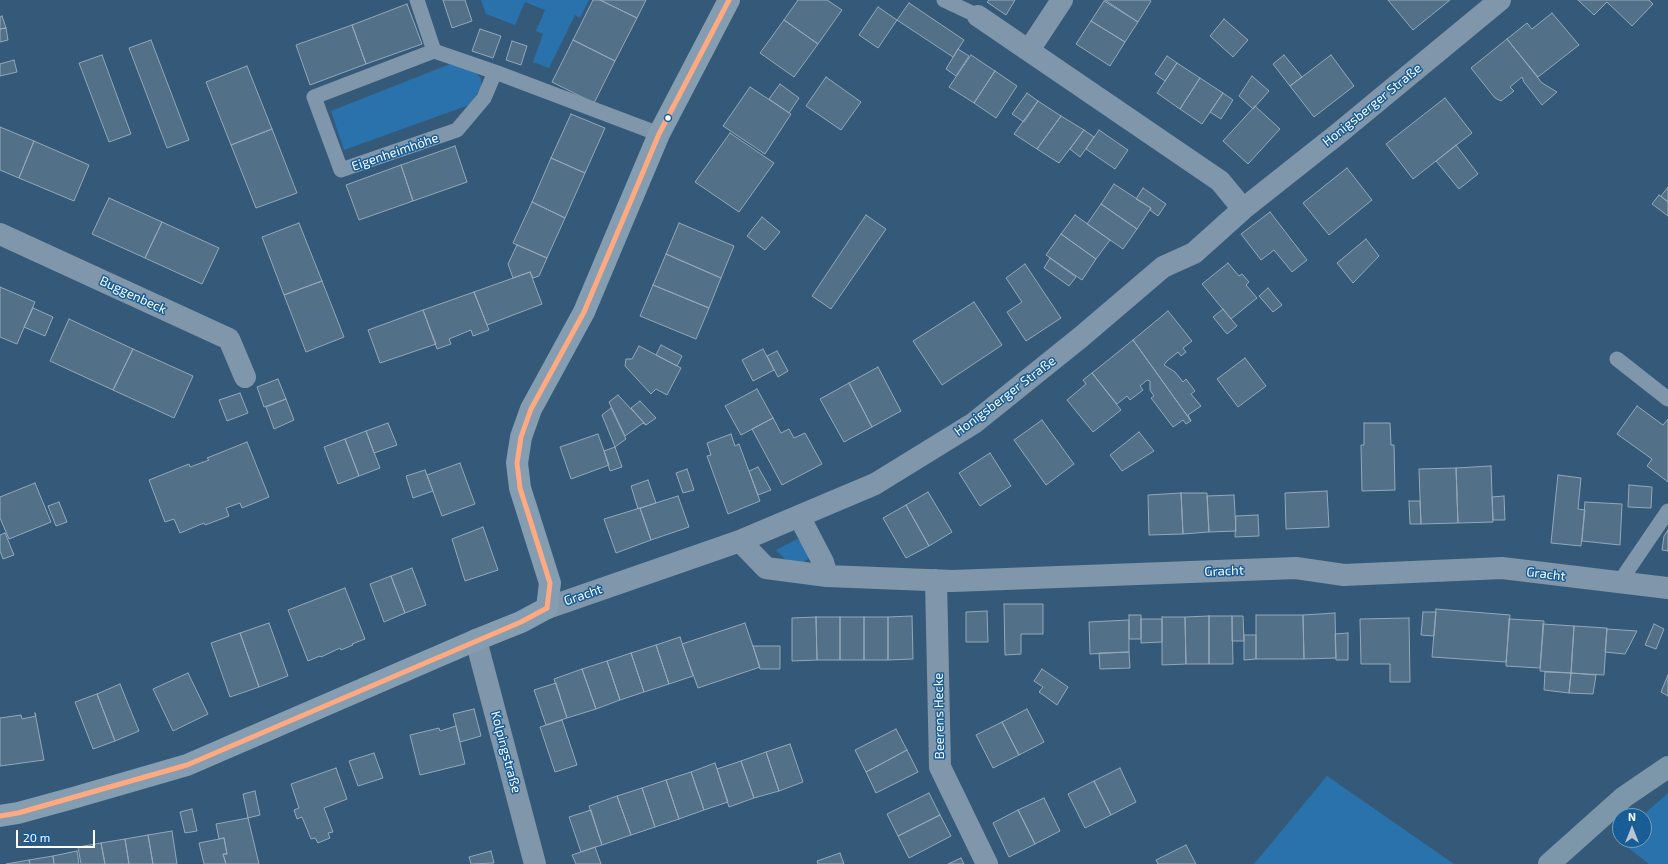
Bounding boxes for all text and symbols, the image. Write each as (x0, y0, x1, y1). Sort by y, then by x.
street label: Honigsberger Straße (1319, 60, 1425, 150)
unlabelled marker (663, 113, 673, 123)
street label: Eigenheimhöhe (350, 130, 440, 174)
street label: Buggenbeck (97, 273, 169, 317)
street label: Honigsberger Straße (951, 353, 1059, 439)
street label: Gracht (1204, 563, 1244, 579)
street label: Gracht (1526, 564, 1566, 584)
street label: Gracht (562, 581, 604, 609)
street label: Beerens Hecke (930, 673, 948, 759)
street label: Kolpingstraße (488, 709, 524, 795)
north arrow (1612, 808, 1652, 848)
text: N (1628, 810, 1636, 823)
scale bar (18, 822, 97, 848)
text: 20 m (23, 830, 50, 844)

